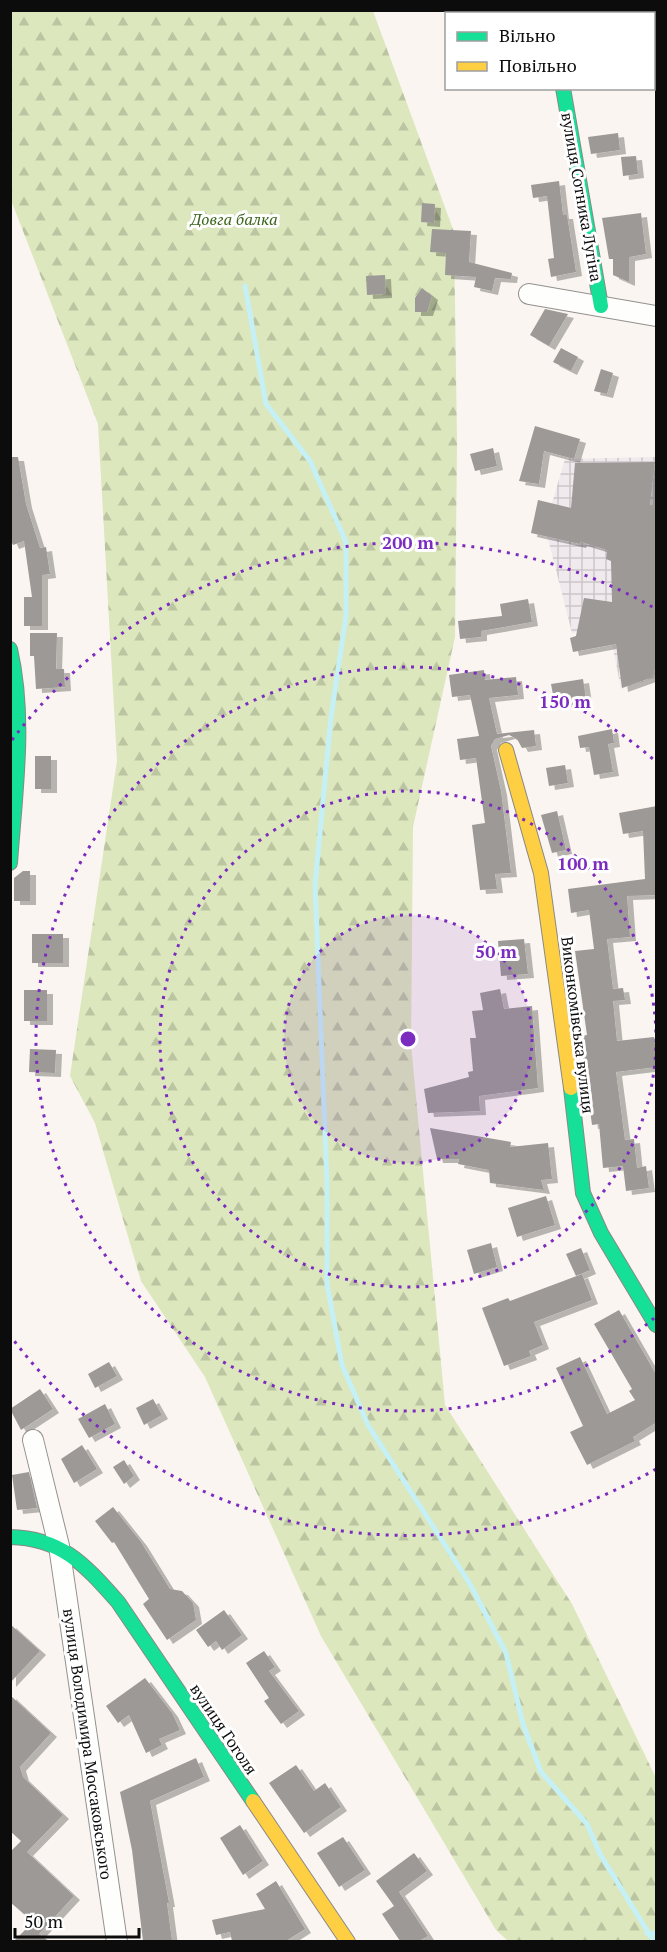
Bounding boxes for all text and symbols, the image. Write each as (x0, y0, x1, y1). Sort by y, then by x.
legend (445, 12, 655, 90)
text: Вільно (499, 23, 555, 47)
text: Повільно (499, 53, 577, 77)
street label: вулиця Сотника Лугіна (556, 111, 608, 283)
park label: Довга балка (189, 208, 278, 230)
text: 200 m (382, 530, 434, 554)
text: 150 m (539, 689, 591, 713)
text: 100 m (557, 851, 609, 875)
street label: Виконкомівська вулиця (556, 935, 600, 1115)
text: 50 m (475, 939, 517, 963)
centre of rings (398, 1029, 418, 1049)
street label: вулиця Володимира Моссаковського (58, 1607, 118, 1881)
street label: вулиця Гоголя (185, 1679, 263, 1779)
scale bar (15, 1901, 140, 1939)
text: 50 m (24, 1909, 64, 1933)

